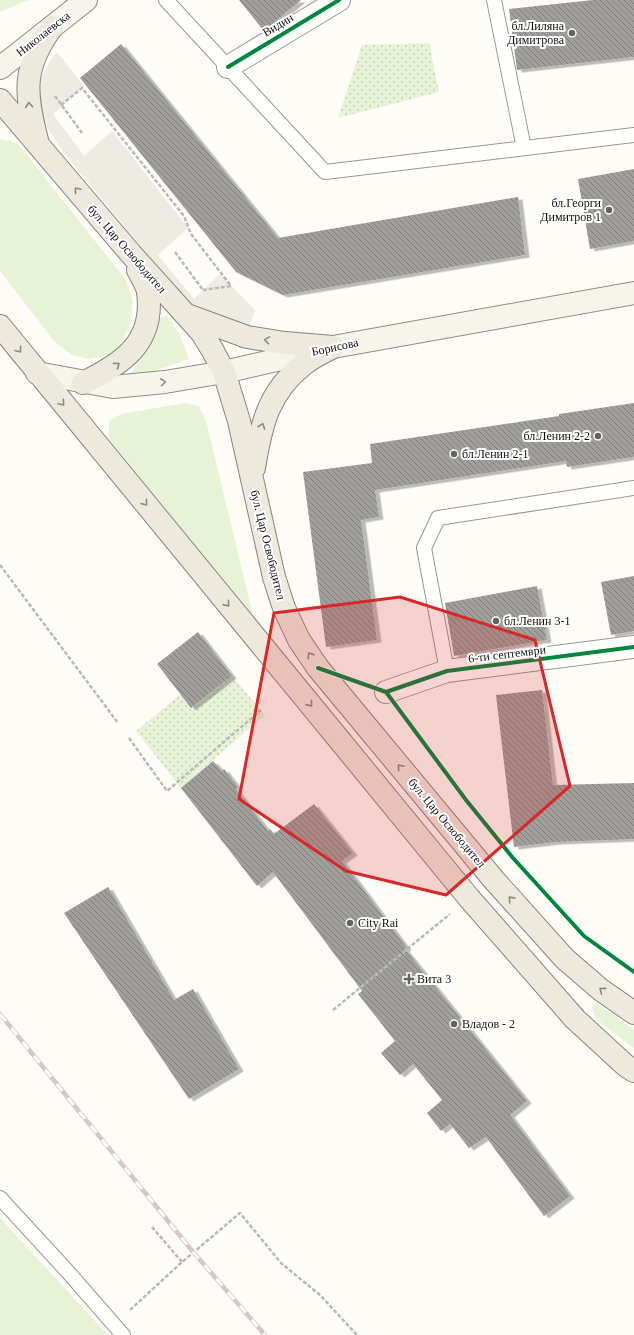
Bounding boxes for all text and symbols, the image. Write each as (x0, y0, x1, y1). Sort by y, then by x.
street label: Николаевска (13, 8, 73, 59)
street label: Видин (260, 10, 296, 40)
place label: бл.Лиляна Димитрова (507, 19, 565, 47)
marker: бл.Лиляна Димитрова (567, 28, 577, 38)
one-way arrow (25, 102, 34, 108)
one-way arrow (74, 188, 81, 195)
place label: бл.Георги Димитров 1 (540, 196, 602, 224)
street label: бул. Цар Освободител (85, 202, 169, 296)
marker: бл.Георги Димитров 1 (604, 205, 614, 215)
street label: Борисова (310, 335, 360, 359)
one-way arrow (264, 336, 270, 345)
one-way arrow (14, 345, 21, 352)
one-way arrow (113, 362, 120, 369)
one-way arrow (160, 378, 166, 387)
one-way arrow (58, 398, 65, 406)
one-way arrow (257, 423, 265, 430)
place label: бл.Ленин 2-2 (524, 429, 590, 443)
marker: бл.Ленин 2-2 (593, 431, 603, 441)
place label: бл.Ленин 2-1 (462, 447, 528, 461)
marker: бл.Ленин 2-1 (449, 449, 459, 459)
street label: бул. Цар Освободител (248, 489, 288, 601)
one-way arrow (140, 499, 147, 506)
one-way arrow (223, 599, 230, 606)
place label: бл.Ленин 3-1 (504, 614, 570, 628)
marker: бл.Ленин 3-1 (491, 616, 501, 626)
street label: 6-ти септември (467, 642, 547, 666)
one-way arrow (307, 652, 315, 659)
one-way arrow (305, 700, 312, 707)
one-way arrow (398, 764, 405, 771)
street label: бул. Цар Освободител (405, 775, 489, 871)
one-way arrow (508, 896, 515, 904)
place label: City Rai (358, 916, 399, 930)
marker: City Rai (345, 918, 355, 928)
place label: Вита 3 (417, 972, 451, 986)
marker: Вита 3 (404, 974, 414, 984)
one-way arrow (600, 988, 607, 995)
place label: Владов - 2 (462, 1017, 515, 1031)
marker: Владов - 2 (449, 1019, 459, 1029)

